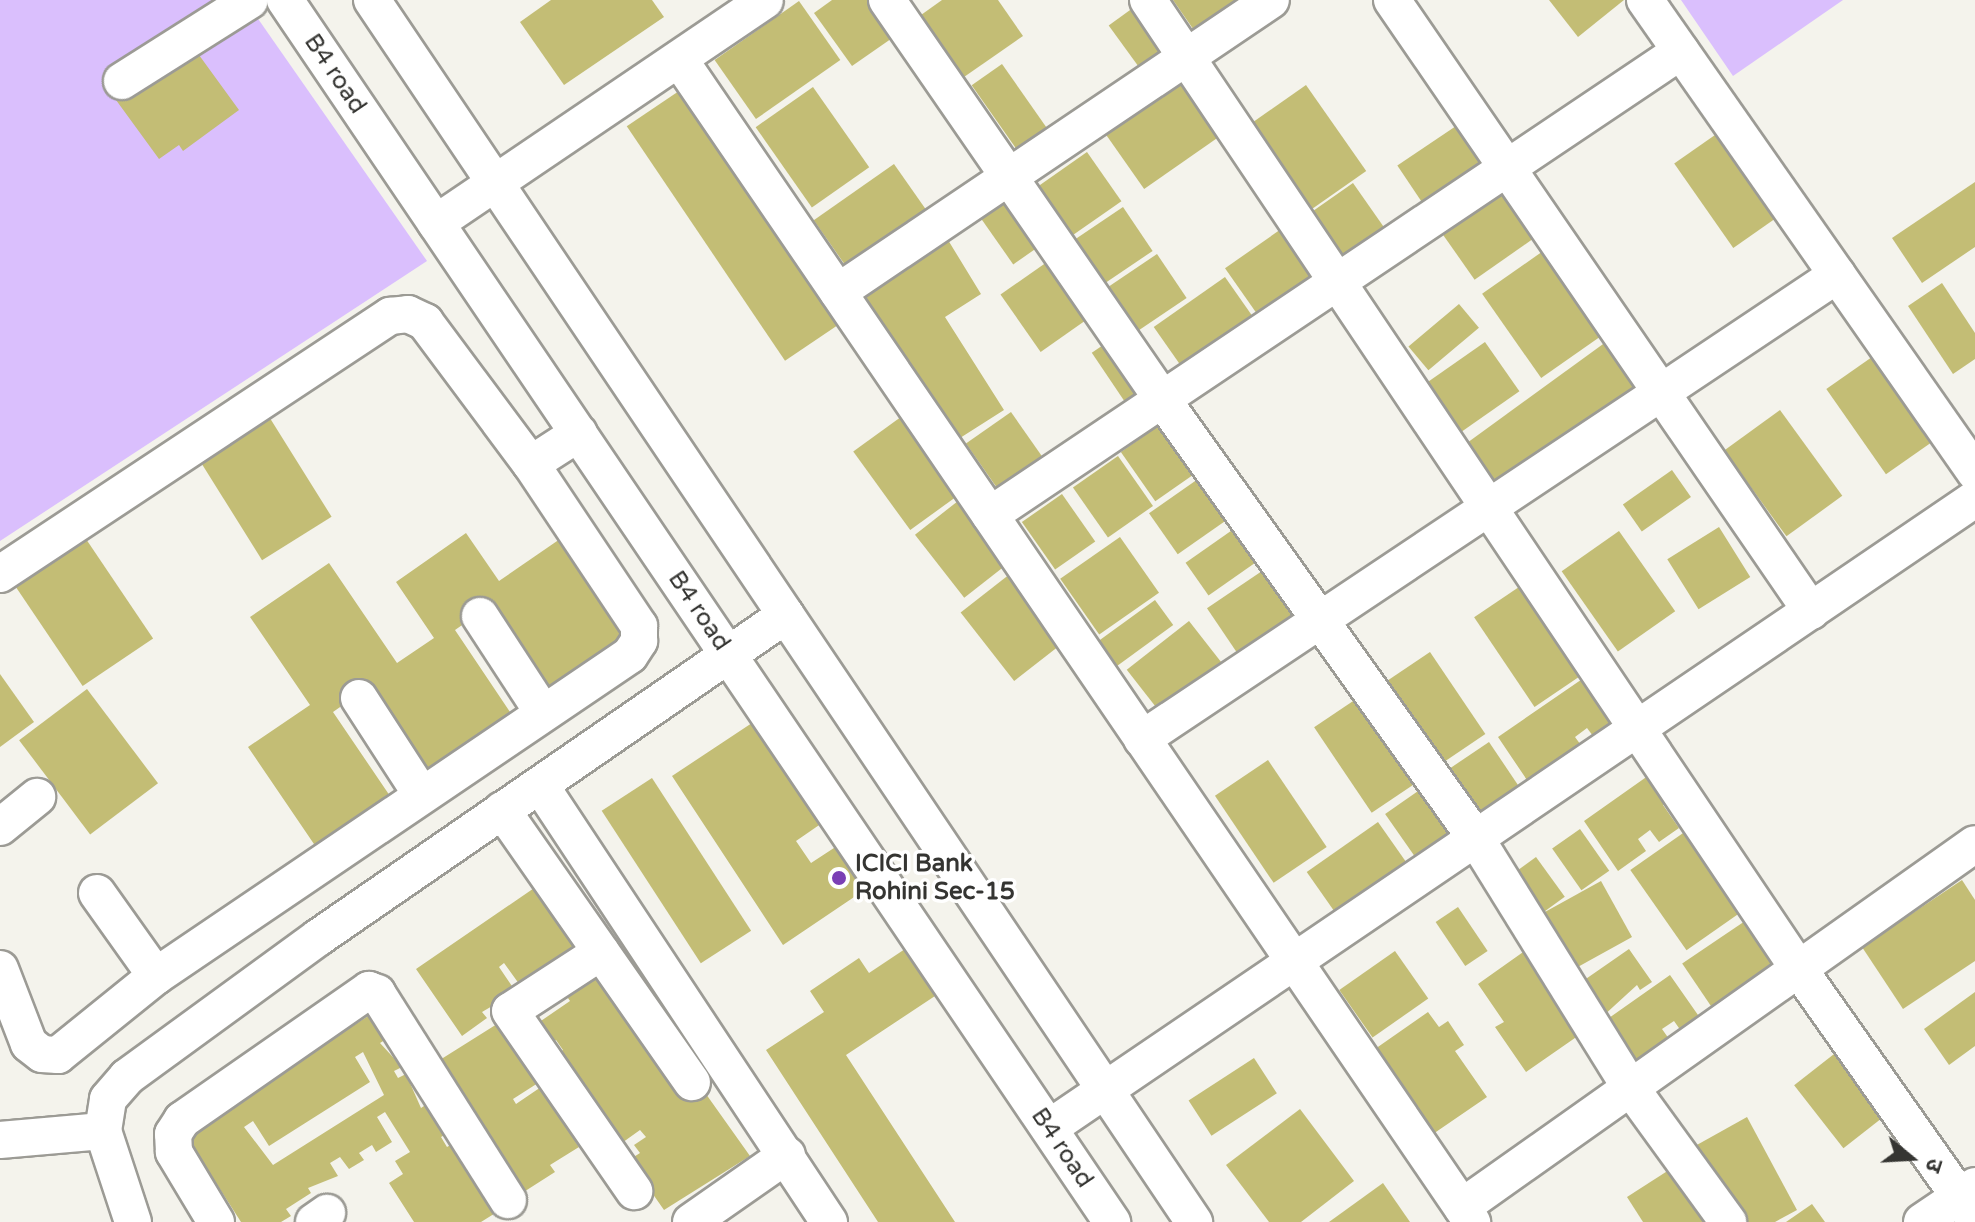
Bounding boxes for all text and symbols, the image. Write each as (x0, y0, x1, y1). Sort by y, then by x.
street label: B4 road (298, 29, 372, 119)
street label: B4 road (662, 566, 736, 656)
place label: ICICI Bank Rohini Sec-15 (855, 850, 1015, 906)
marker: ICICI Bank Rohini Sec-15 (830, 869, 848, 887)
street label: B4 road (1025, 1103, 1099, 1193)
north arrow (1871, 1118, 1951, 1198)
text: उ (1919, 1155, 1948, 1176)

